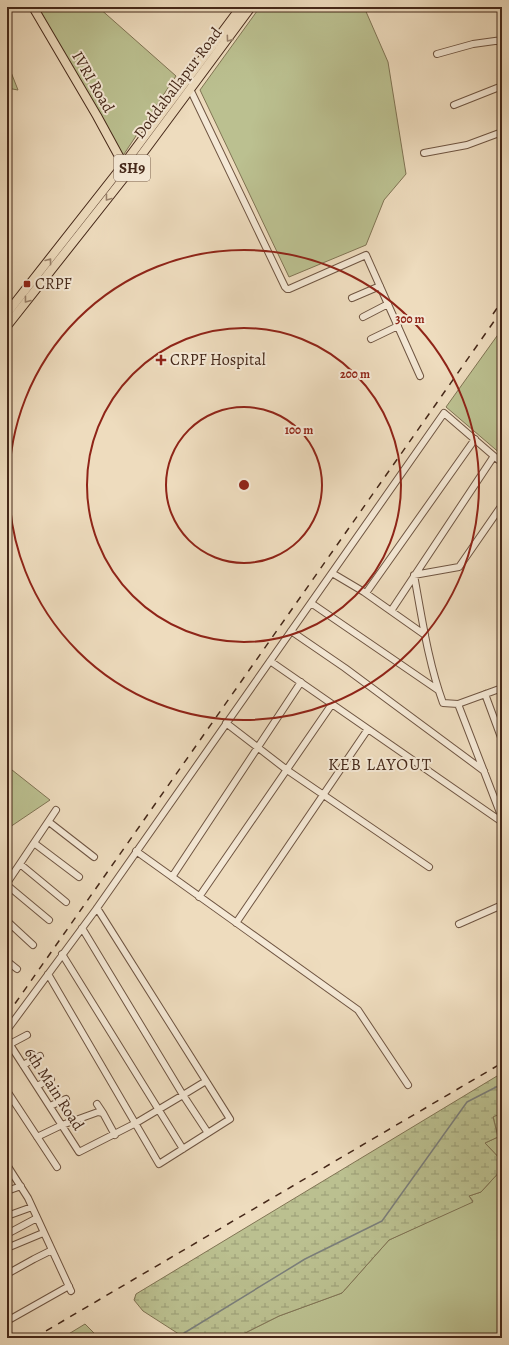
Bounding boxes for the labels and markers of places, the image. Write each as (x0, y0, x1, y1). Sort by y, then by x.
place label: CRPF (35, 273, 72, 295)
marker: CRPF (22, 279, 32, 289)
place label: CRPF Hospital (170, 349, 266, 371)
marker: CRPF Hospital (155, 354, 167, 366)
centre of rings (237, 478, 251, 492)

